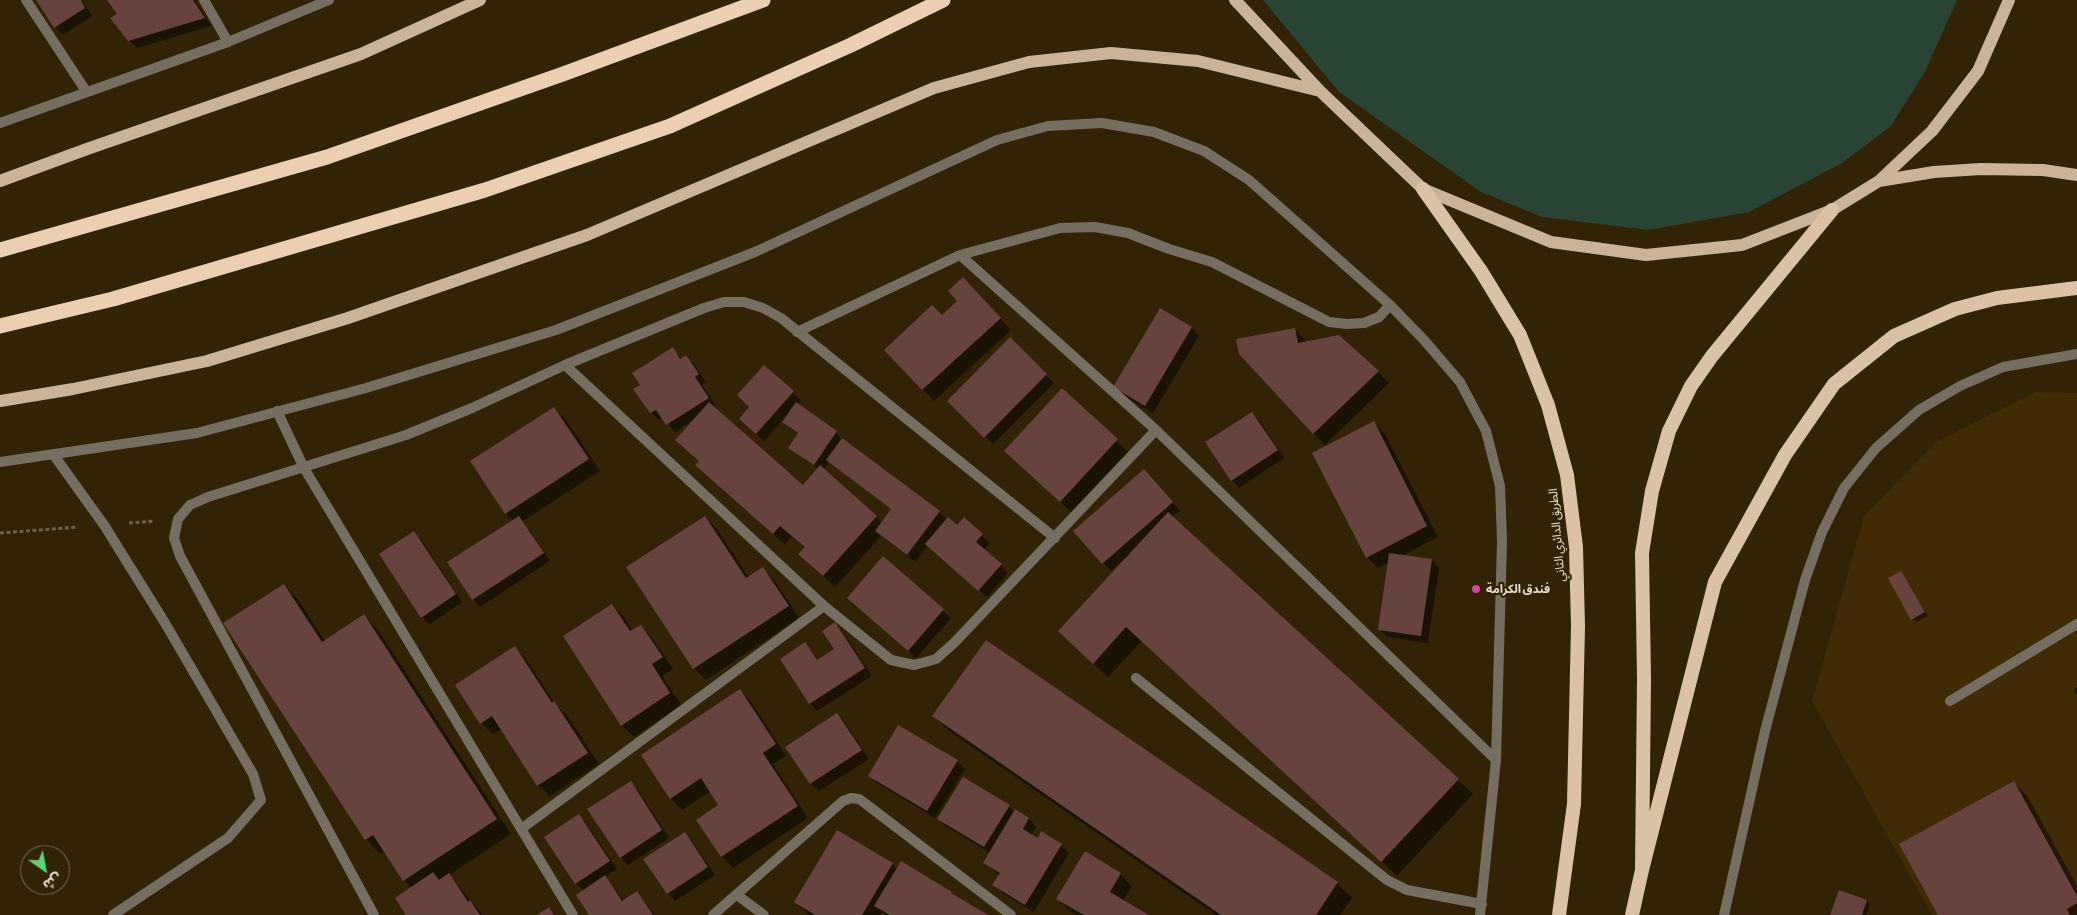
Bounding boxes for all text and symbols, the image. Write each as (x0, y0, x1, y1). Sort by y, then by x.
street label: الطريق الدائري الثاني (1546, 488, 1568, 582)
place label: فندق الكرامة (1486, 582, 1550, 596)
marker: فندق الكرامة (1470, 583, 1482, 595)
north arrow (20, 845, 70, 895)
text: ش (40, 870, 65, 894)

